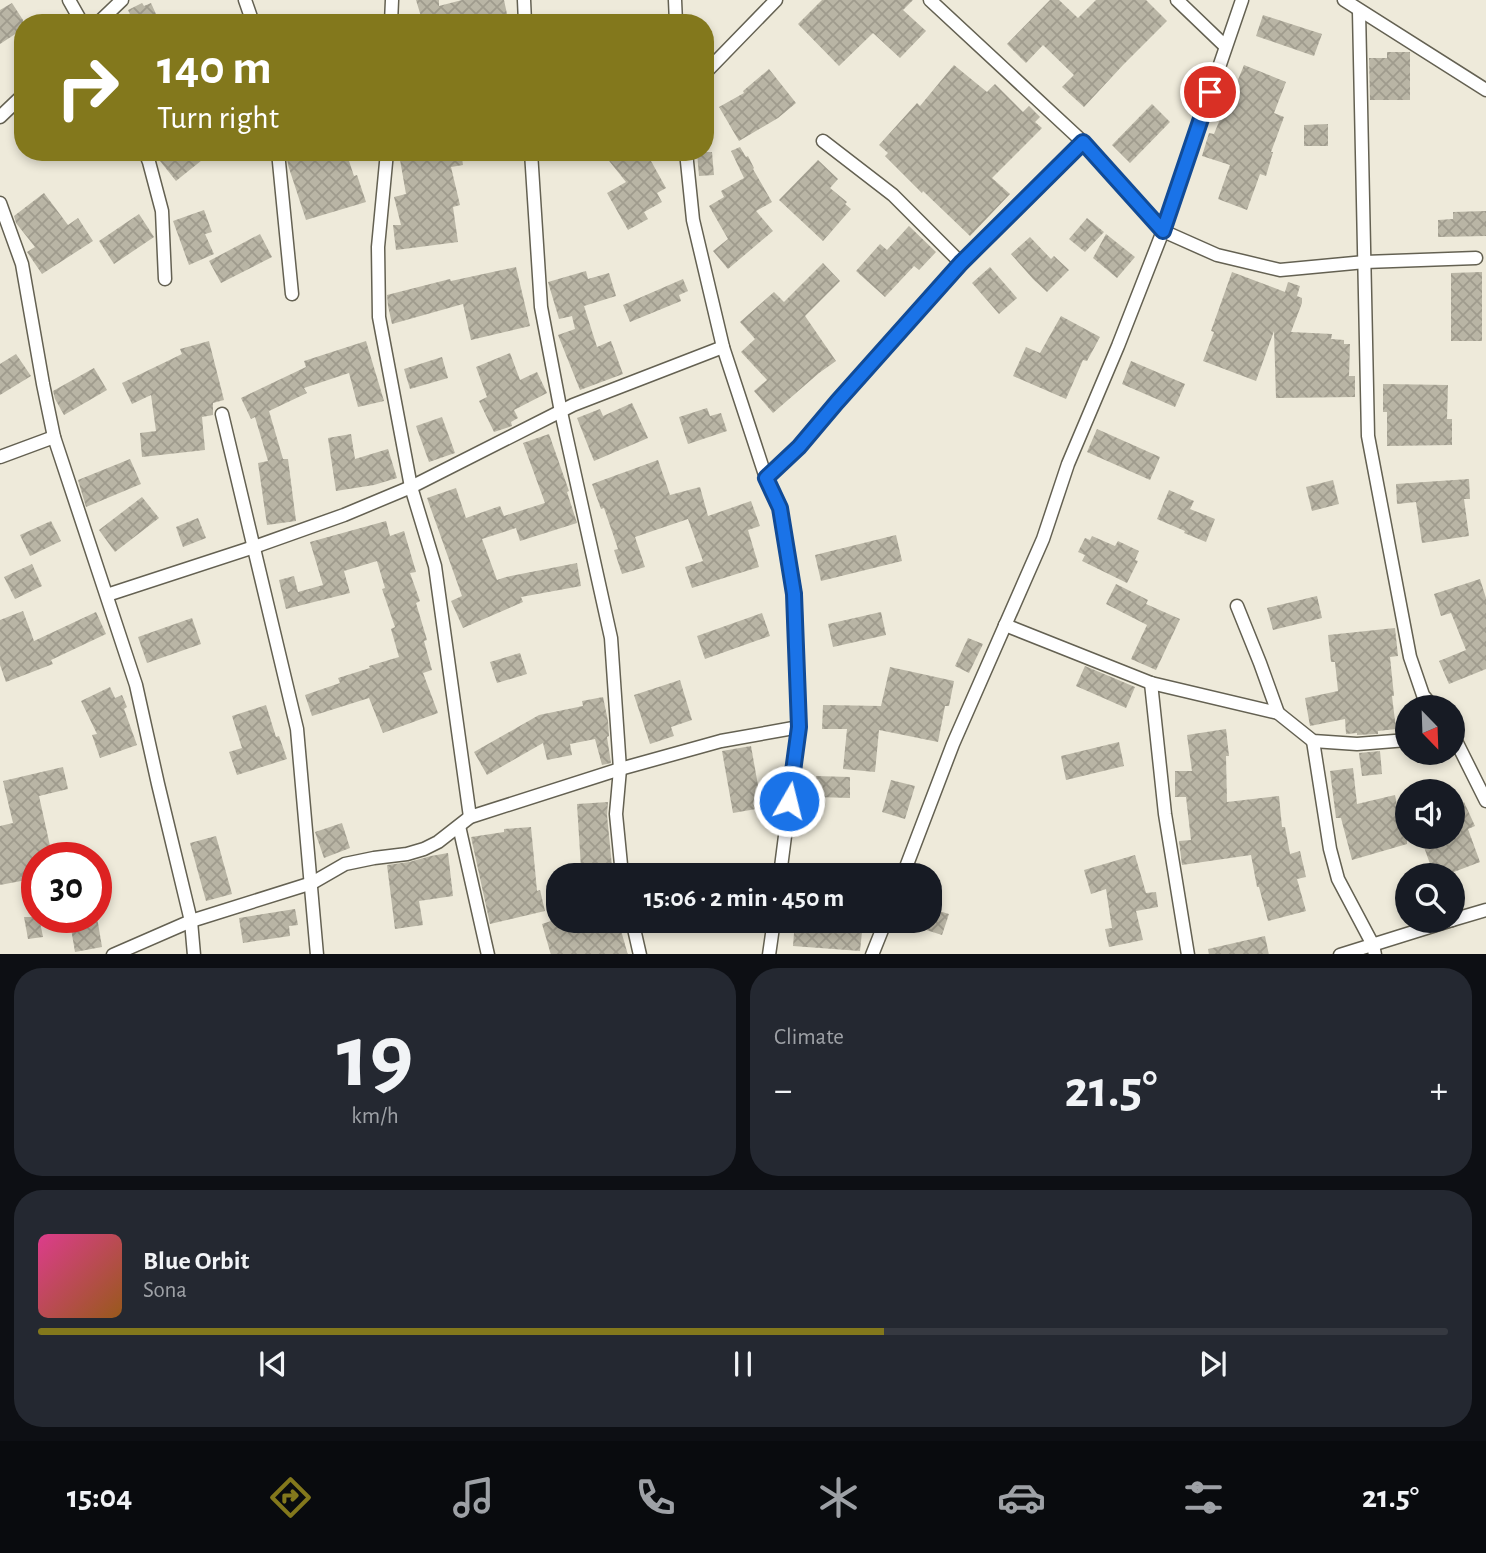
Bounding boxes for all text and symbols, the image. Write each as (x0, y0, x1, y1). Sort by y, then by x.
icon: right (42, 42, 133, 133)
text: 140 m (157, 44, 272, 93)
pin (1180, 62, 1240, 122)
icon: arrive (1191, 73, 1229, 111)
text: Turn right (157, 102, 279, 134)
north arrow (1395, 695, 1465, 765)
map controls (1395, 695, 1465, 933)
position arrow (752, 764, 826, 838)
button: sound (1395, 779, 1465, 849)
speed limit sign: 30 (21, 842, 112, 933)
button: search (1395, 863, 1465, 933)
text: 15:06 · 2 min · 450 m (644, 885, 844, 911)
text: 19 (337, 1012, 413, 1103)
text: Climate (774, 1026, 844, 1049)
text: 21.5° (1065, 1064, 1157, 1116)
text: − (774, 1072, 792, 1110)
text: + (1430, 1072, 1448, 1110)
text: km/h (351, 1105, 399, 1128)
text: Blue Orbit (143, 1248, 249, 1274)
text: Sona (143, 1279, 187, 1302)
icon: previous (254, 1345, 292, 1383)
icon: pause (724, 1345, 762, 1383)
icon: next (1194, 1345, 1232, 1383)
icon: directions (266, 1473, 315, 1522)
icon: music (449, 1473, 498, 1522)
icon: phone (631, 1473, 680, 1522)
icon: climate (814, 1473, 863, 1522)
icon: car (997, 1473, 1046, 1522)
icon: filters (1179, 1473, 1228, 1522)
text: 15:04 (67, 1481, 132, 1513)
text: 21.5° (1362, 1481, 1419, 1513)

